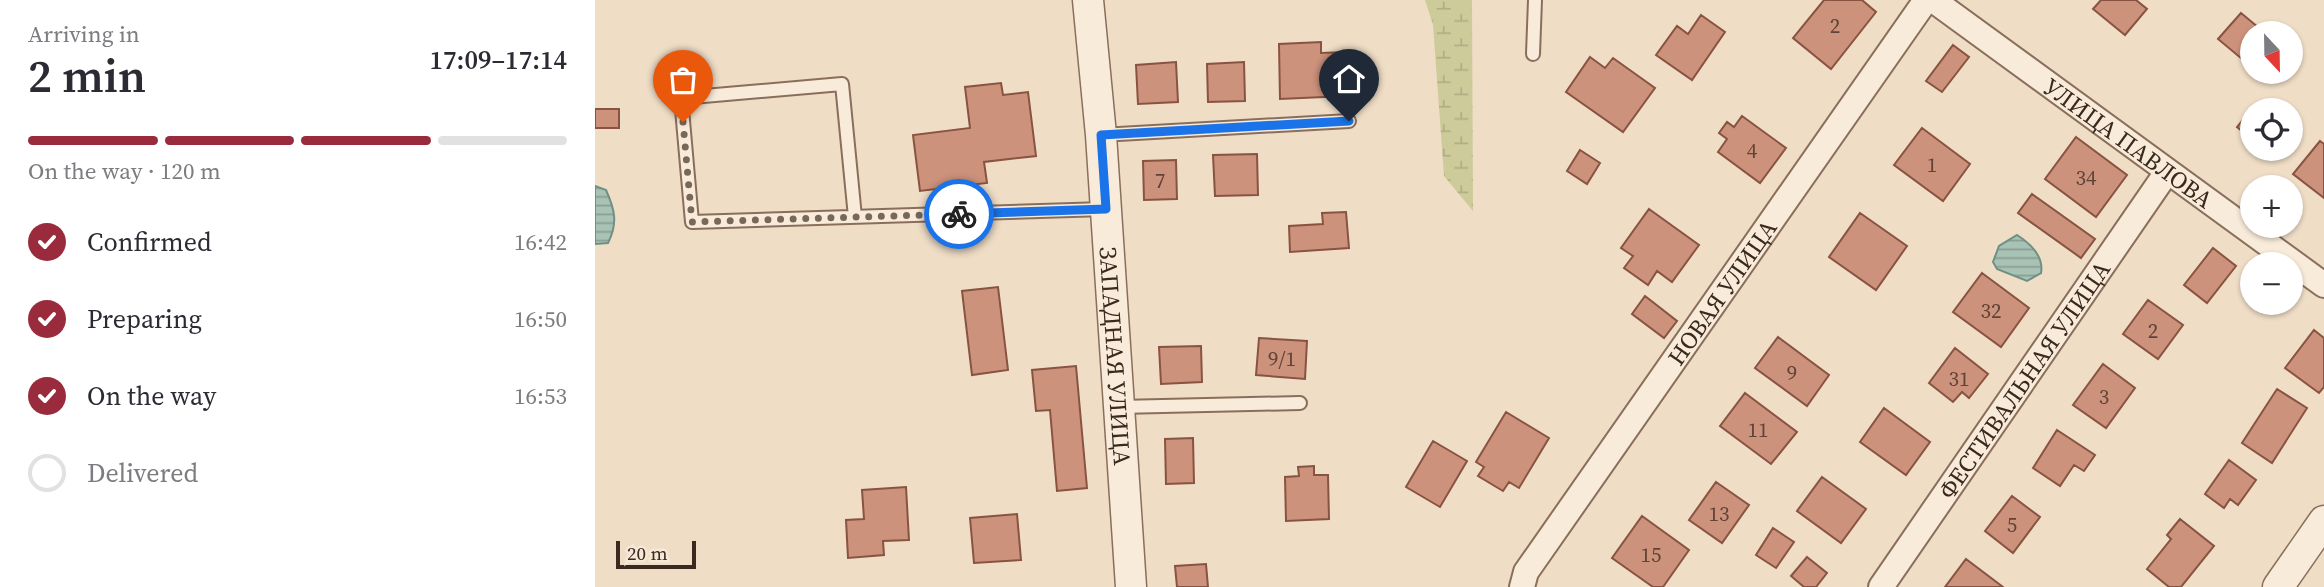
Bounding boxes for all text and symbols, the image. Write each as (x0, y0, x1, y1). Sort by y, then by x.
house number: 2 (1830, 11, 1840, 40)
text: Arriving in (28, 18, 140, 50)
north arrow (2240, 21, 2303, 84)
map controls (2240, 21, 2303, 315)
text: 17:09–17:14 (430, 42, 567, 78)
text: 2 min (28, 44, 146, 107)
pin (1319, 49, 1379, 121)
pin (653, 50, 713, 122)
icon: home (1330, 60, 1368, 98)
icon: bag (664, 61, 702, 99)
street label: УЛИЦА ПАВЛОВА (2037, 70, 2220, 215)
button: locate (2240, 98, 2303, 161)
house number: 4 (1747, 136, 1758, 165)
house number: 1 (1927, 150, 1937, 179)
text: On the way · 120 m (28, 155, 221, 187)
house number: 34 (2076, 163, 2097, 192)
house number: 7 (1155, 166, 1165, 195)
button: + (2240, 175, 2303, 238)
courier (924, 179, 994, 249)
icon: bike (940, 195, 978, 233)
street label: НОВАЯ УЛИЦА (1659, 213, 1784, 371)
icon: check (28, 223, 66, 261)
text: Confirmed (87, 224, 212, 260)
text: 16:42 (514, 226, 567, 258)
street label: ЗАПАДНАЯ УЛИЦА (1092, 245, 1139, 467)
button: − (2240, 252, 2303, 315)
street label: ФЕСТИВАЛЬНАЯ УЛИЦА (1930, 254, 2118, 505)
house number: 32 (1981, 296, 2002, 325)
icon: check (28, 300, 66, 338)
text: Preparing (87, 301, 202, 337)
text: 16:50 (514, 303, 567, 335)
house number: 2 (2148, 316, 2158, 345)
house number: 9/1 (1268, 344, 1296, 373)
house number: 9 (1787, 358, 1797, 387)
house number: 31 (1949, 364, 1970, 393)
icon: check (28, 377, 66, 415)
text: On the way (87, 378, 216, 414)
text: 16:53 (514, 380, 567, 412)
house number: 3 (2099, 382, 2109, 411)
house number: 11 (1748, 415, 1769, 444)
text: Delivered (87, 455, 198, 491)
house number: 13 (1709, 499, 1730, 528)
house number: 5 (2007, 510, 2017, 539)
scale bar (616, 538, 697, 570)
text: 20 m (627, 540, 668, 566)
house number: 15 (1641, 540, 1662, 569)

